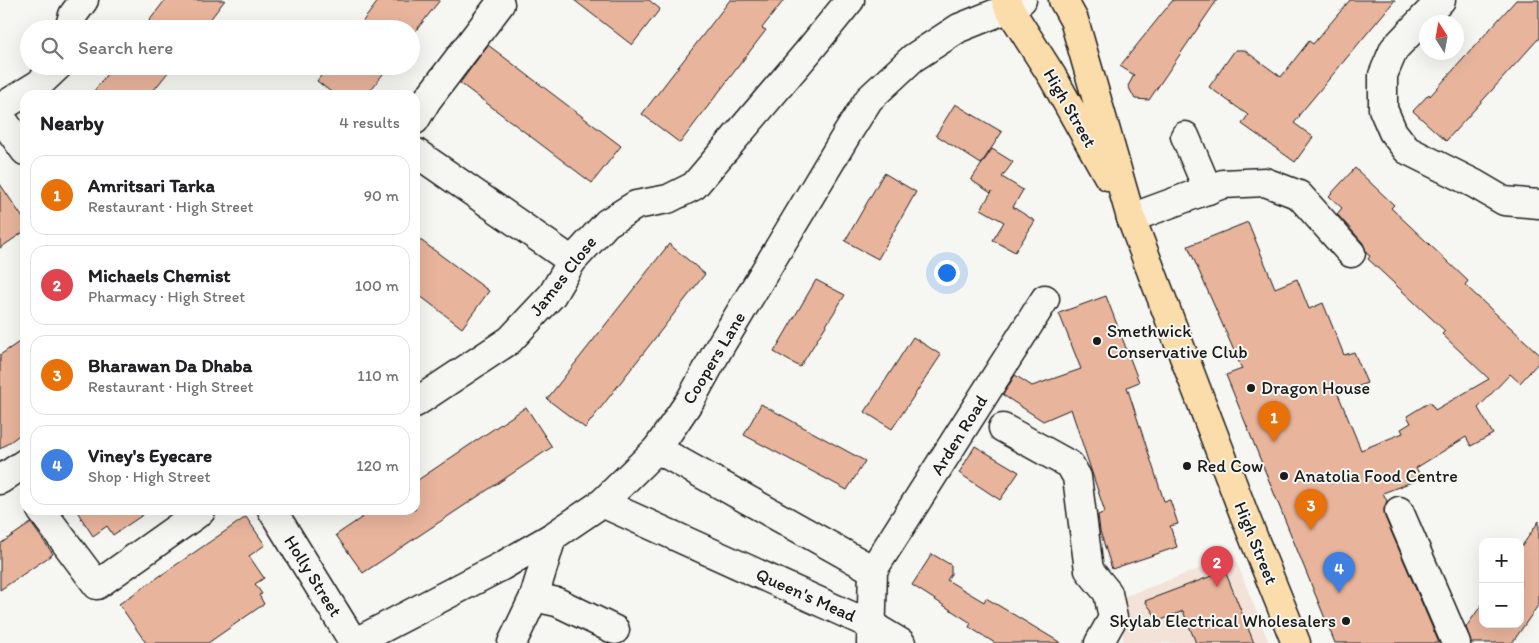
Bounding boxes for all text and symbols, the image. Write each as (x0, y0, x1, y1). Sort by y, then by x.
north arrow (1419, 15, 1464, 60)
search box (20, 20, 420, 75)
icon: search (38, 34, 66, 62)
text: Search here (78, 36, 173, 59)
street label: High Street (1039, 65, 1102, 152)
text: Nearby (40, 110, 104, 135)
text: 4 results (339, 113, 400, 132)
text: Amritsari Tarka (88, 174, 215, 197)
text: 1 (53, 186, 61, 205)
text: 90 m (364, 186, 399, 205)
text: Restaurant · High Street (88, 197, 254, 216)
street label: James Close (525, 231, 601, 321)
your location (934, 260, 960, 286)
text: Michaels Chemist (88, 264, 230, 287)
text: 2 (53, 276, 61, 295)
text: 100 m (355, 276, 399, 295)
text: Pharmacy · High Street (88, 287, 245, 306)
street label: Coopers Lane (678, 308, 750, 408)
place label: Smethwick Conservative Club (1107, 320, 1248, 363)
marker: Smethwick Conservative Club (1091, 335, 1103, 347)
text: Bharawan Da Dhaba (88, 354, 252, 377)
text: 3 (53, 366, 61, 385)
text: 110 m (357, 366, 399, 385)
text: Restaurant · High Street (88, 377, 254, 396)
place label: Dragon House (1261, 377, 1370, 399)
marker: Dragon House (1245, 382, 1257, 394)
street label: Arden Road (926, 391, 992, 479)
pin: 1 (1258, 401, 1290, 442)
text: Viney's Eyecare (88, 444, 212, 467)
place label: Red Cow (1197, 455, 1263, 477)
text: 4 (52, 456, 62, 475)
text: 120 m (356, 456, 399, 475)
marker: Red Cow (1181, 460, 1193, 472)
place label: Anatolia Food Centre (1294, 465, 1458, 487)
text: Shop · High Street (88, 467, 210, 486)
marker: Anatolia Food Centre (1278, 470, 1290, 482)
pin: 3 (1295, 489, 1327, 530)
street label: High Street (1229, 498, 1283, 588)
street label: Holly Street (279, 531, 347, 621)
map controls (1479, 538, 1524, 628)
button: + (1479, 538, 1524, 583)
pin: 2 (1201, 546, 1233, 587)
pin: 4 (1323, 552, 1355, 593)
street label: Queen's Mead (753, 563, 860, 627)
button: − (1479, 583, 1524, 628)
place label: Skylab Electrical Wholesalers (1109, 610, 1336, 632)
marker: Skylab Electrical Wholesalers (1340, 615, 1352, 627)

